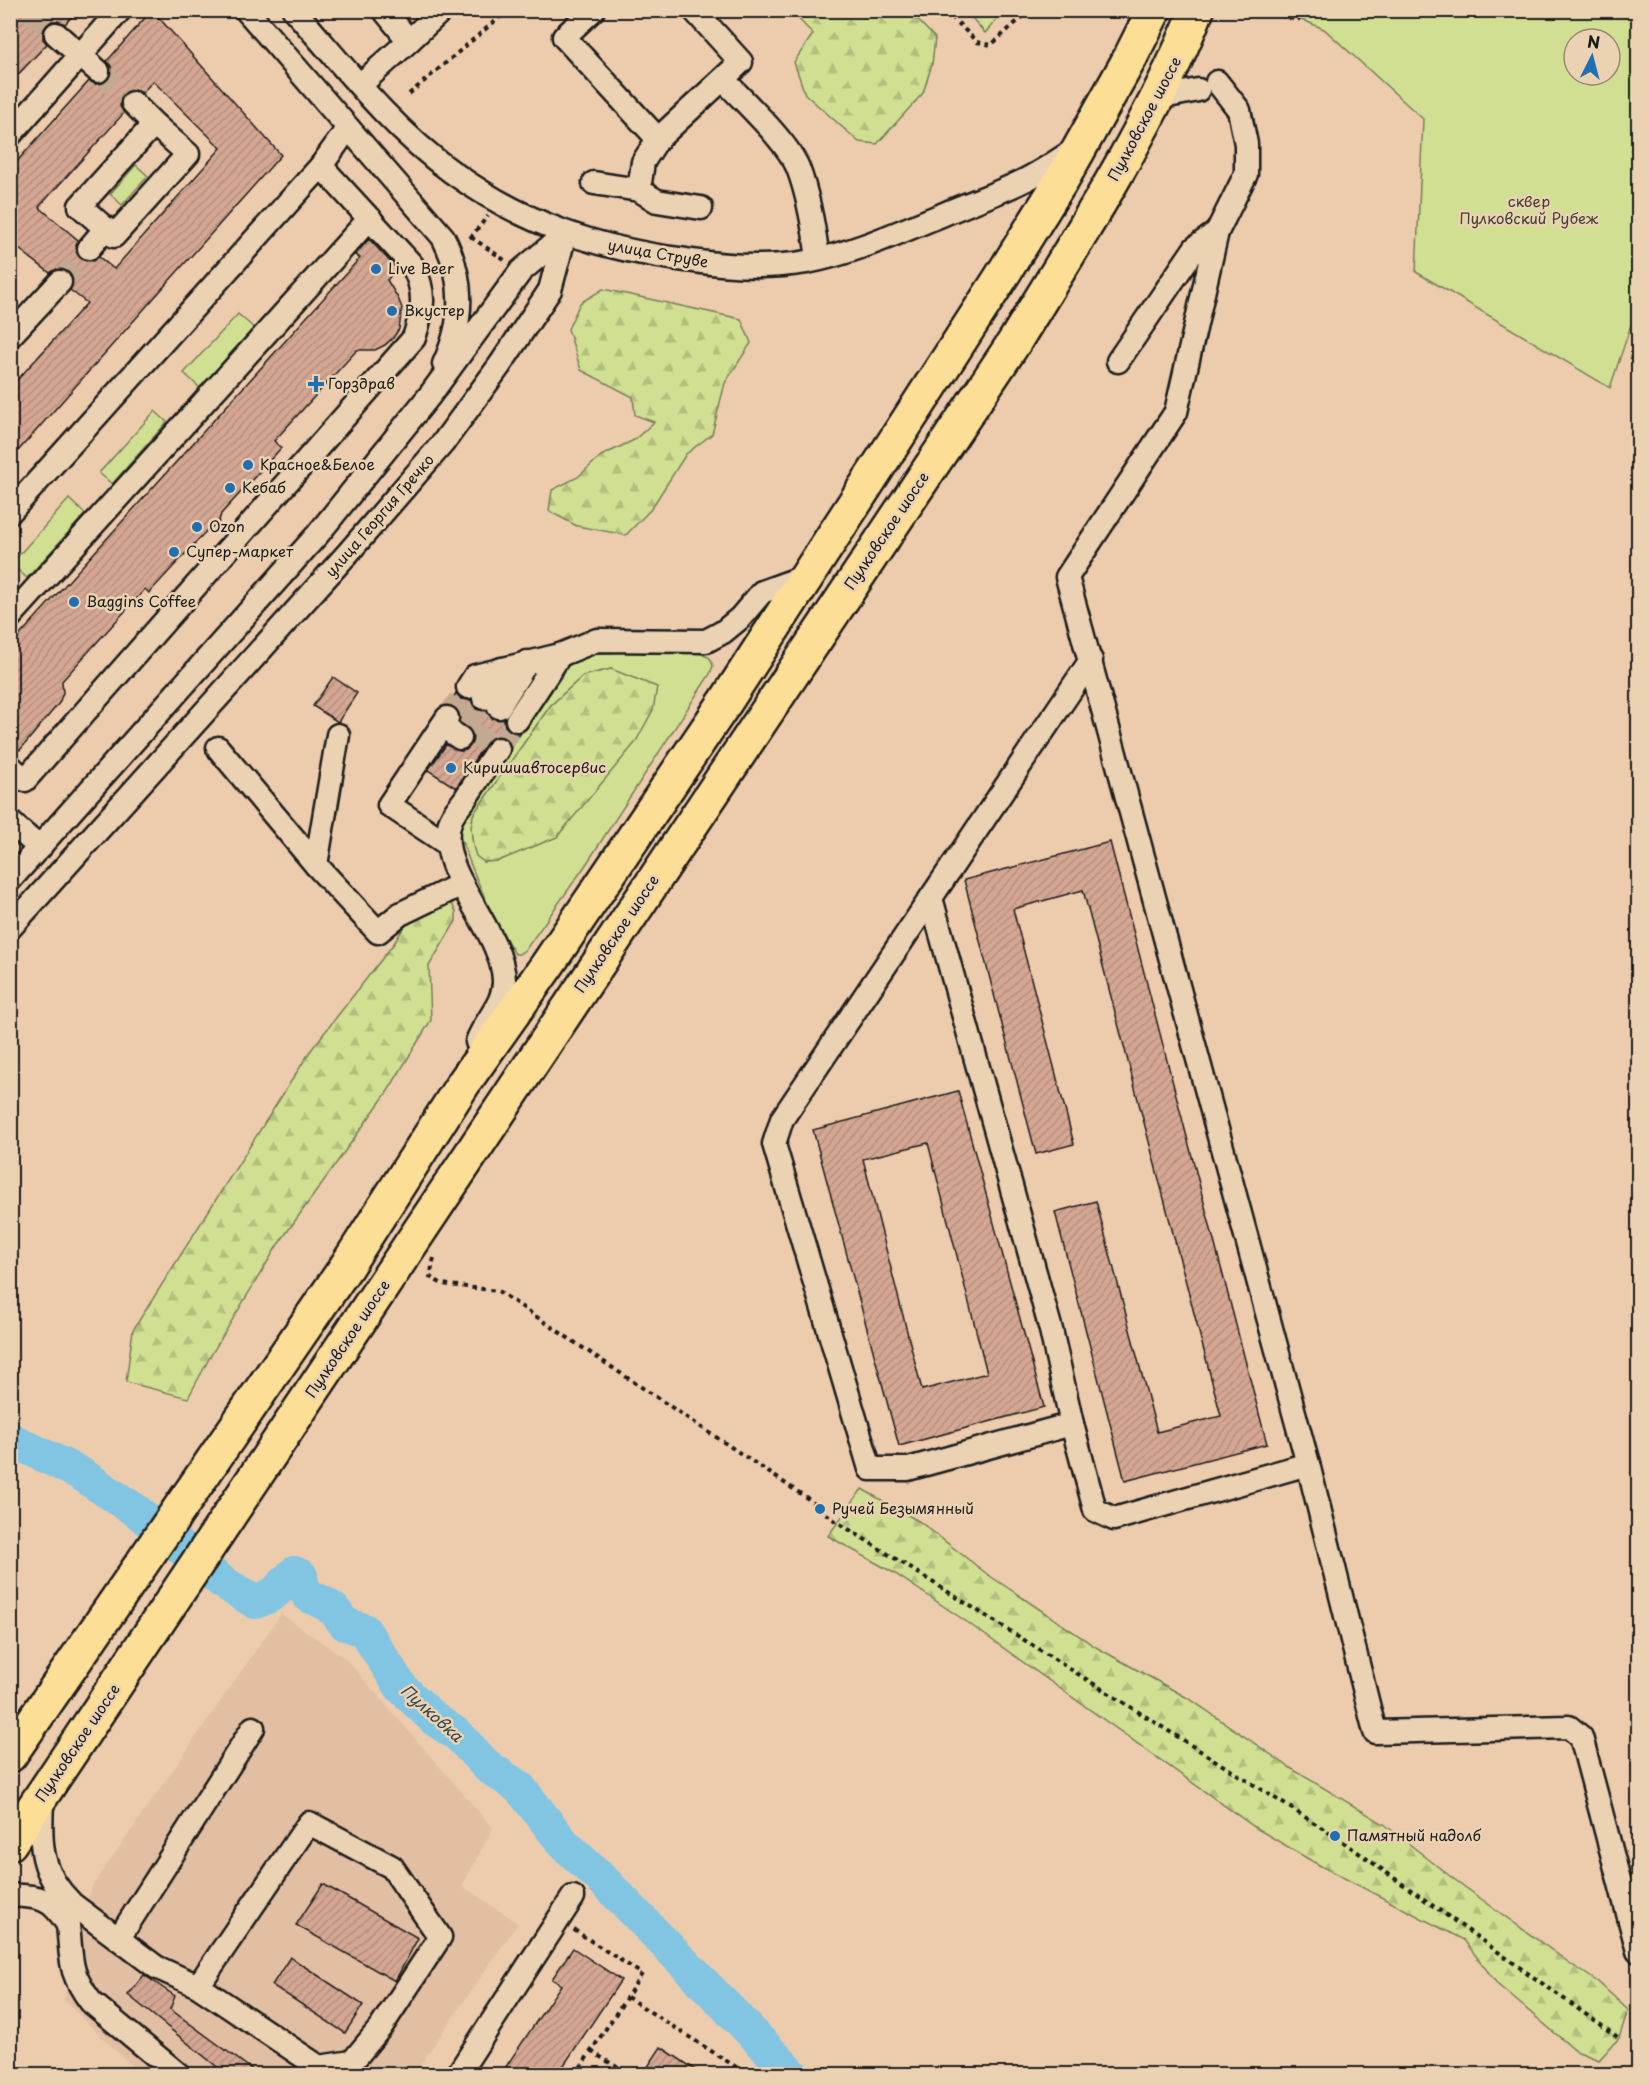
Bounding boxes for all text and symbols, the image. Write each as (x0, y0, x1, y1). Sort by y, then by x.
north arrow (1562, 27, 1622, 87)
text: N (1586, 28, 1601, 54)
street label: Пулковское шоссе (1101, 52, 1186, 185)
park label: сквер Пулковский Рубеж (1460, 189, 1599, 229)
street label: улица Струве (606, 232, 710, 273)
place label: Live Beer (388, 256, 454, 279)
marker: Live Beer (369, 262, 383, 276)
place label: Вкустер (404, 298, 465, 321)
marker: Вкустер (385, 304, 399, 318)
place label: Горздрав (328, 371, 395, 394)
marker: Горздрав (309, 377, 323, 391)
street label: улица Георгия Гречко (319, 448, 439, 582)
place label: Красное&Белое (260, 452, 375, 475)
marker: Красное&Белое (241, 458, 255, 472)
street label: Пулковское шоссе (838, 467, 934, 594)
place label: Кебаб (242, 475, 286, 498)
marker: Кебаб (223, 481, 237, 495)
place label: Ozon (209, 514, 245, 537)
marker: Ozon (190, 520, 204, 534)
place label: Супер-маркет (186, 539, 294, 562)
marker: Супер-маркет (167, 545, 181, 559)
place label: Baggins Coffee (86, 589, 196, 612)
marker: Baggins Coffee (67, 595, 81, 609)
place label: Киришиавтосервис (463, 755, 606, 778)
marker: Киришиавтосервис (444, 761, 458, 775)
street label: Пулковское шоссе (568, 870, 664, 997)
street label: Пулковское шоссе (299, 1275, 395, 1402)
place label: Ручей Безымянный (832, 1496, 974, 1519)
marker: Ручей Безымянный (813, 1502, 827, 1516)
water label: Пулковка (396, 1678, 470, 1747)
street label: Пулковское шоссе (29, 1679, 125, 1806)
place label: Памятный надолб (1347, 1823, 1481, 1846)
marker: Памятный надолб (1328, 1829, 1342, 1843)

